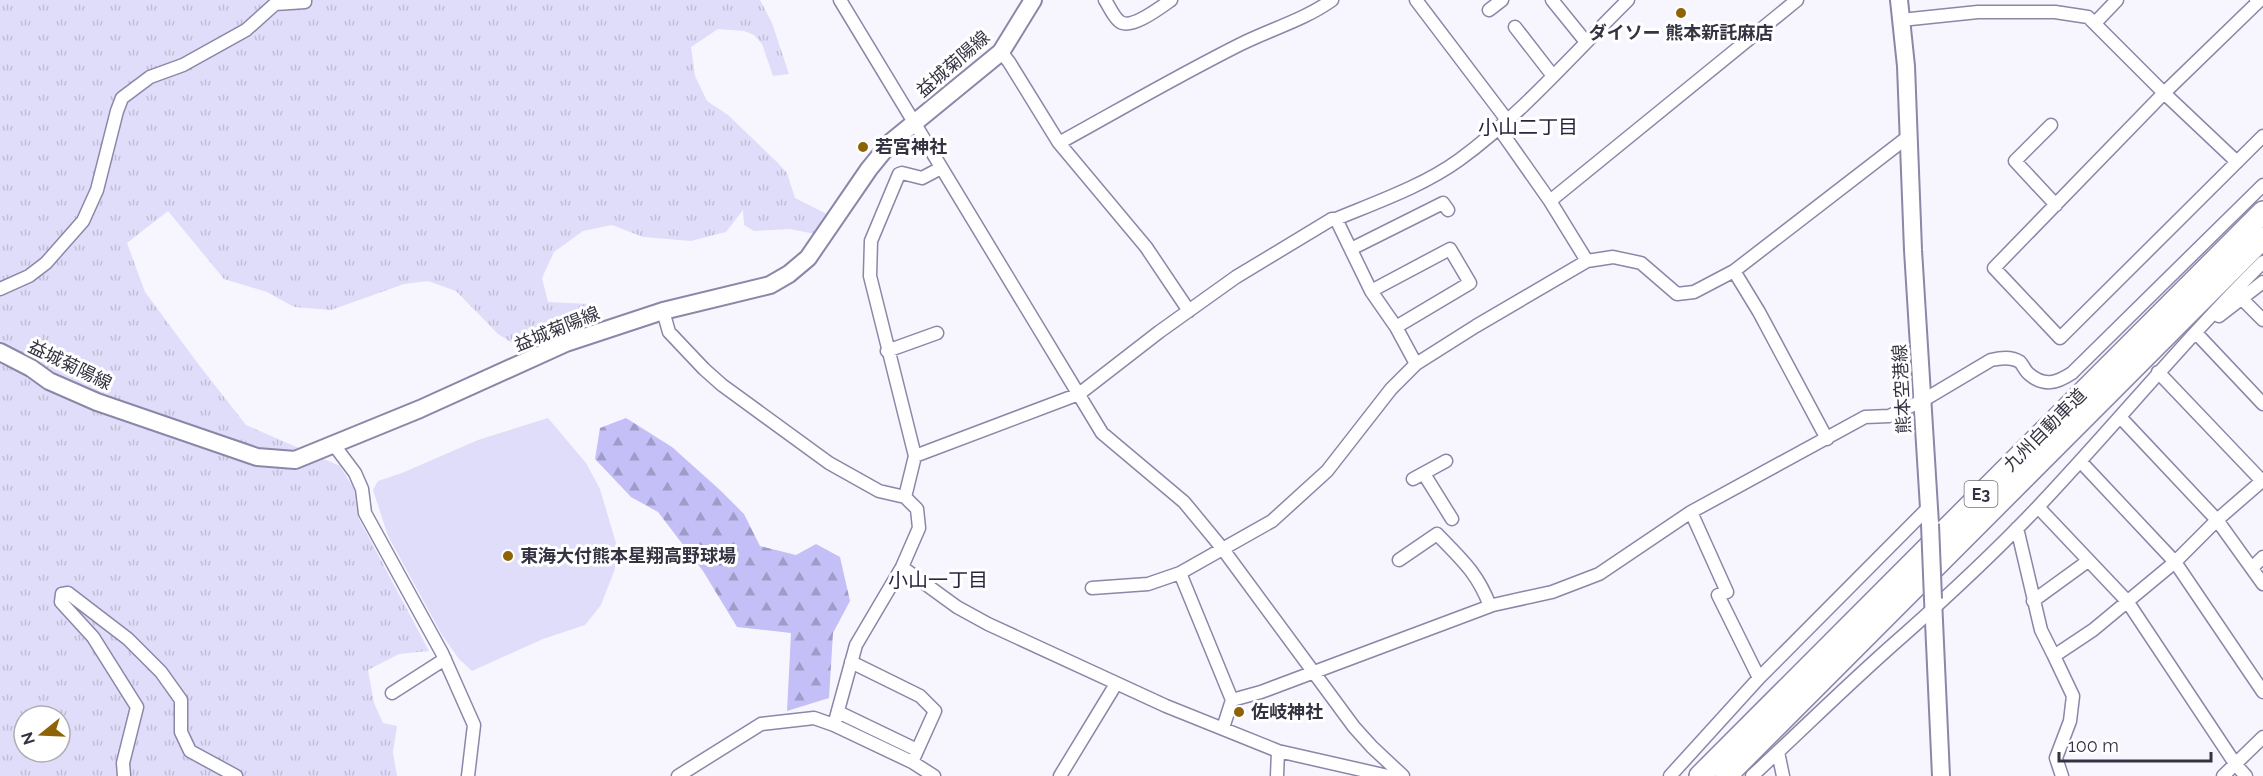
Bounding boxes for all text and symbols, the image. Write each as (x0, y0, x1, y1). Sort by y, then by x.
marker: ダイソー 熊本新託麻店 (1674, 6, 1688, 20)
place label: ダイソー 熊本新託麻店 (1589, 22, 1773, 43)
street label: 益城菊陽線 (912, 26, 994, 101)
district label: 小山二丁目 (1478, 115, 1578, 139)
place label: 若宮神社 (875, 136, 947, 157)
marker: 若宮神社 (856, 140, 870, 154)
street label: 益城菊陽線 (511, 302, 602, 355)
street label: 益城菊陽線 (25, 335, 115, 394)
street label: 熊本空港線 (1889, 344, 1914, 435)
street label: 九州自動車道 (1999, 384, 2090, 475)
road number: E3 (1964, 481, 1998, 507)
place label: 東海大付熊本星翔高野球場 (520, 545, 736, 566)
marker: 東海大付熊本星翔高野球場 (501, 549, 515, 563)
district label: 小山一丁目 (888, 568, 988, 592)
place label: 佐岐神社 (1251, 701, 1323, 722)
north arrow (12, 704, 72, 764)
marker: 佐岐神社 (1232, 705, 1246, 719)
scale bar (2059, 725, 2210, 763)
text: N (17, 730, 39, 747)
text: 100 m (2068, 735, 2119, 756)

